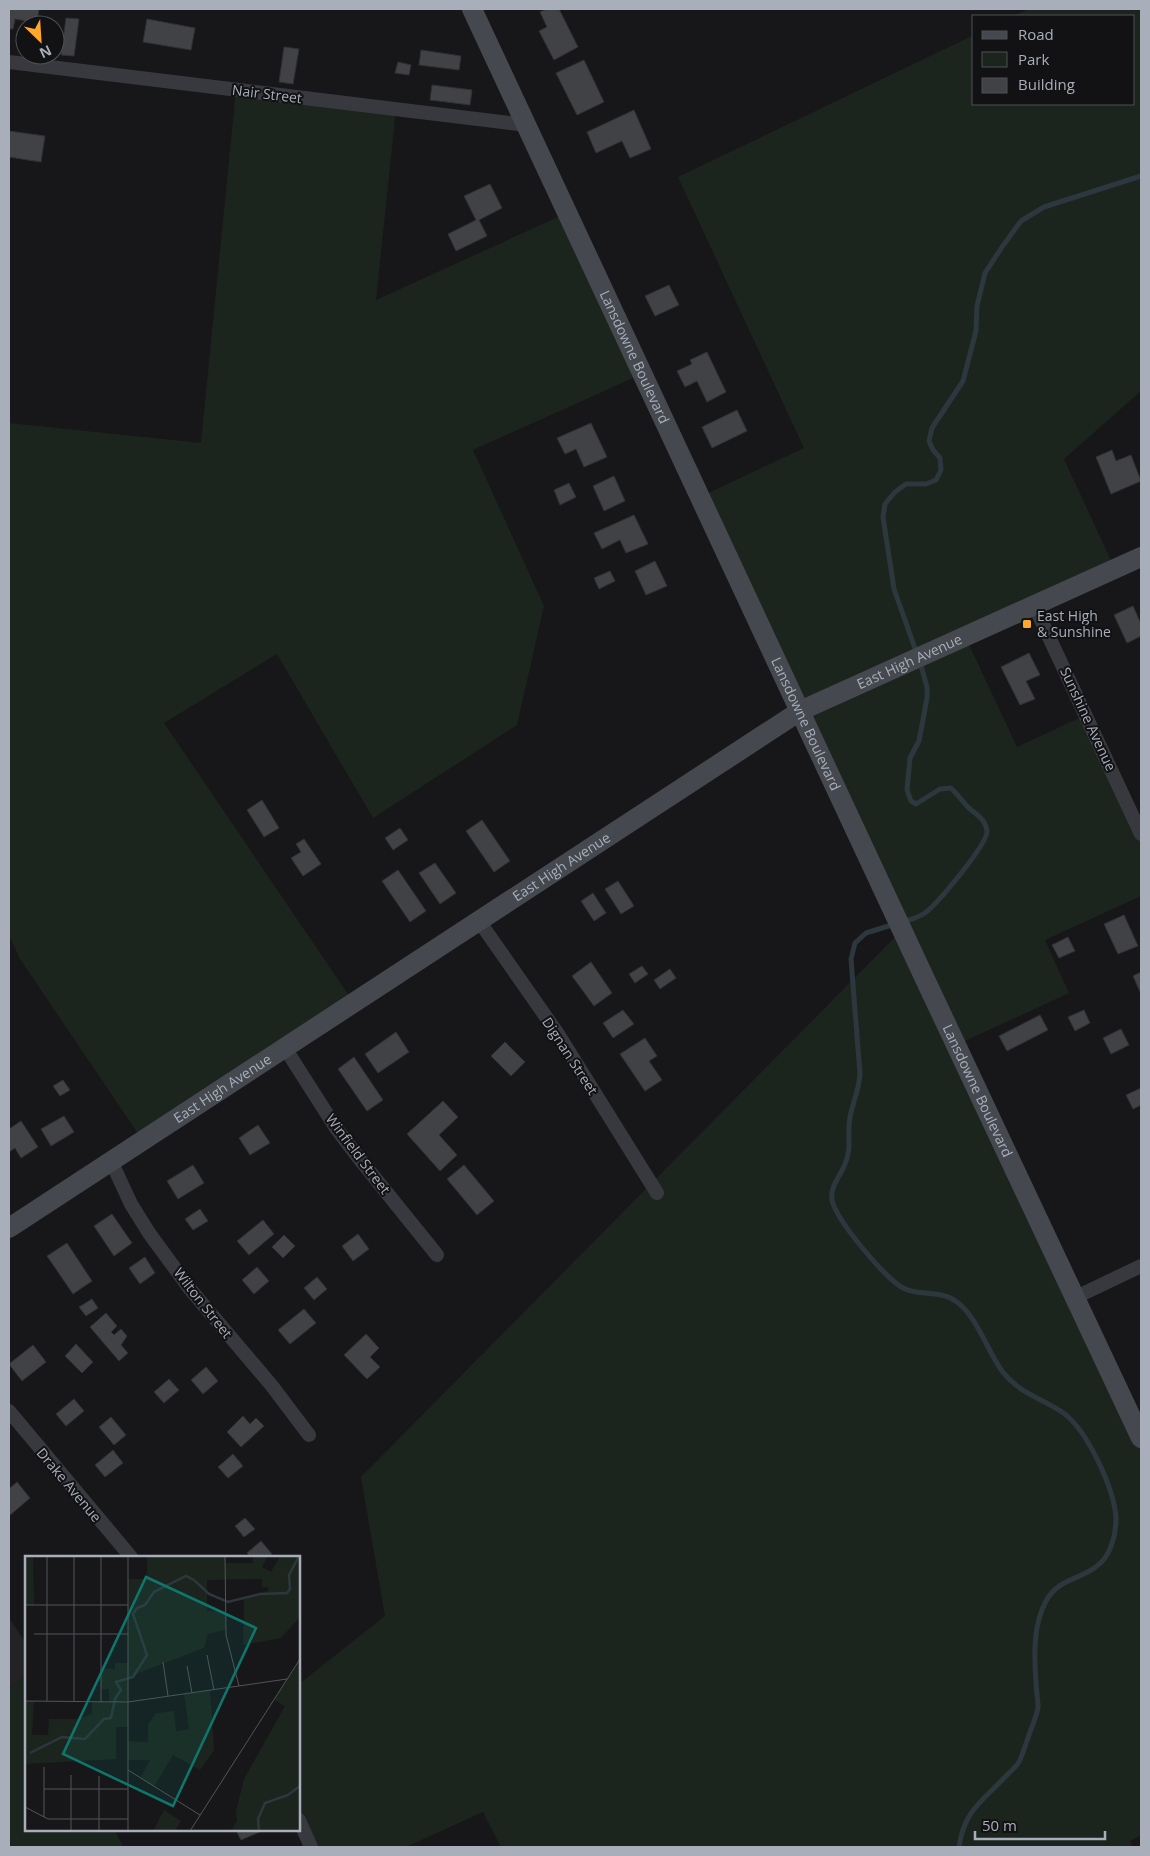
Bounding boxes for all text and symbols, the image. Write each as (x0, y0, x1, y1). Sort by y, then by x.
north arrow (15, 15, 65, 65)
legend (972, 15, 1135, 105)
text: Road (1018, 24, 1054, 44)
text: N (37, 41, 55, 63)
text: Park (1018, 49, 1049, 69)
text: Building (1018, 74, 1075, 94)
street label: Nair Street (231, 80, 303, 107)
street label: Lansdowne Boulevard (596, 287, 674, 426)
place label: East High & Sunshine (1037, 606, 1111, 641)
marker: East High & Sunshine (1021, 618, 1033, 630)
street label: East High Avenue (854, 629, 965, 693)
street label: Lansdowne Boulevard (767, 654, 846, 793)
street label: Sunshine Avenue (1056, 664, 1121, 774)
street label: East High Avenue (509, 827, 614, 905)
street label: Dignan Street (538, 1013, 603, 1098)
street label: Lansdowne Boulevard (939, 1021, 1017, 1160)
street label: East High Avenue (170, 1049, 275, 1127)
street label: Winfield Street (322, 1110, 395, 1198)
street label: Wilton Street (170, 1263, 237, 1342)
street label: Drake Avenue (33, 1444, 106, 1526)
inset map (25, 1556, 300, 1831)
scale bar (975, 1808, 1105, 1840)
text: 50 m (982, 1815, 1017, 1835)

